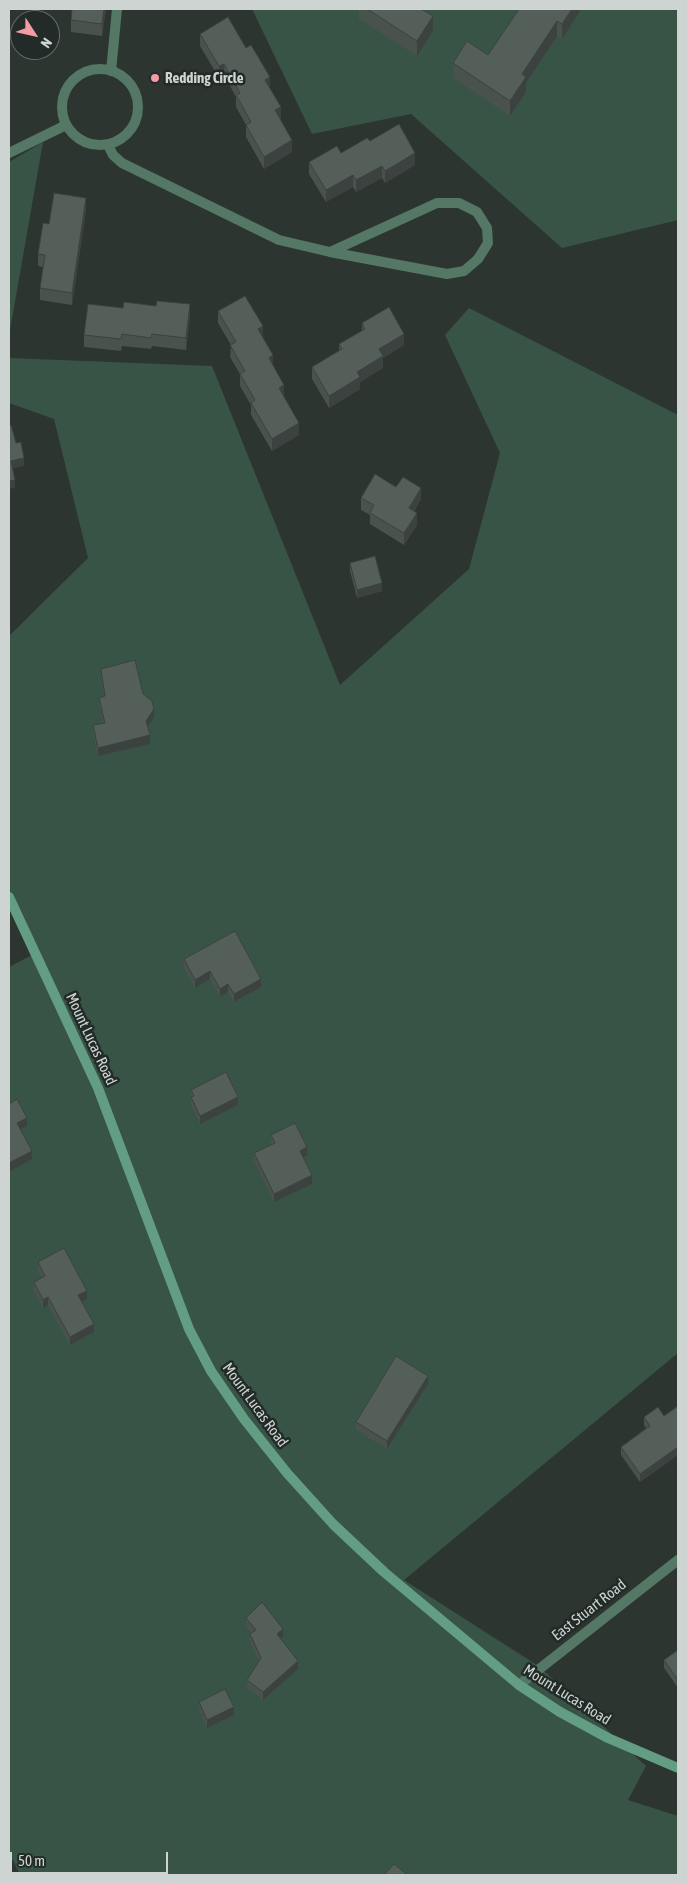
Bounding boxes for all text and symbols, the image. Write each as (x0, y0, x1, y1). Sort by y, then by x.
north arrow (10, 10, 60, 60)
text: N (38, 35, 55, 51)
place label: Redding Circle (165, 69, 243, 87)
marker: Redding Circle (149, 72, 161, 84)
street label: Mount Lucas Road (62, 990, 120, 1088)
street label: Mount Lucas Road (218, 1359, 292, 1451)
street label: East Stuart Road (548, 1575, 630, 1645)
street label: Mount Lucas Road (520, 1661, 614, 1729)
scale bar (12, 1842, 170, 1874)
text: 50 m (18, 1852, 45, 1869)

